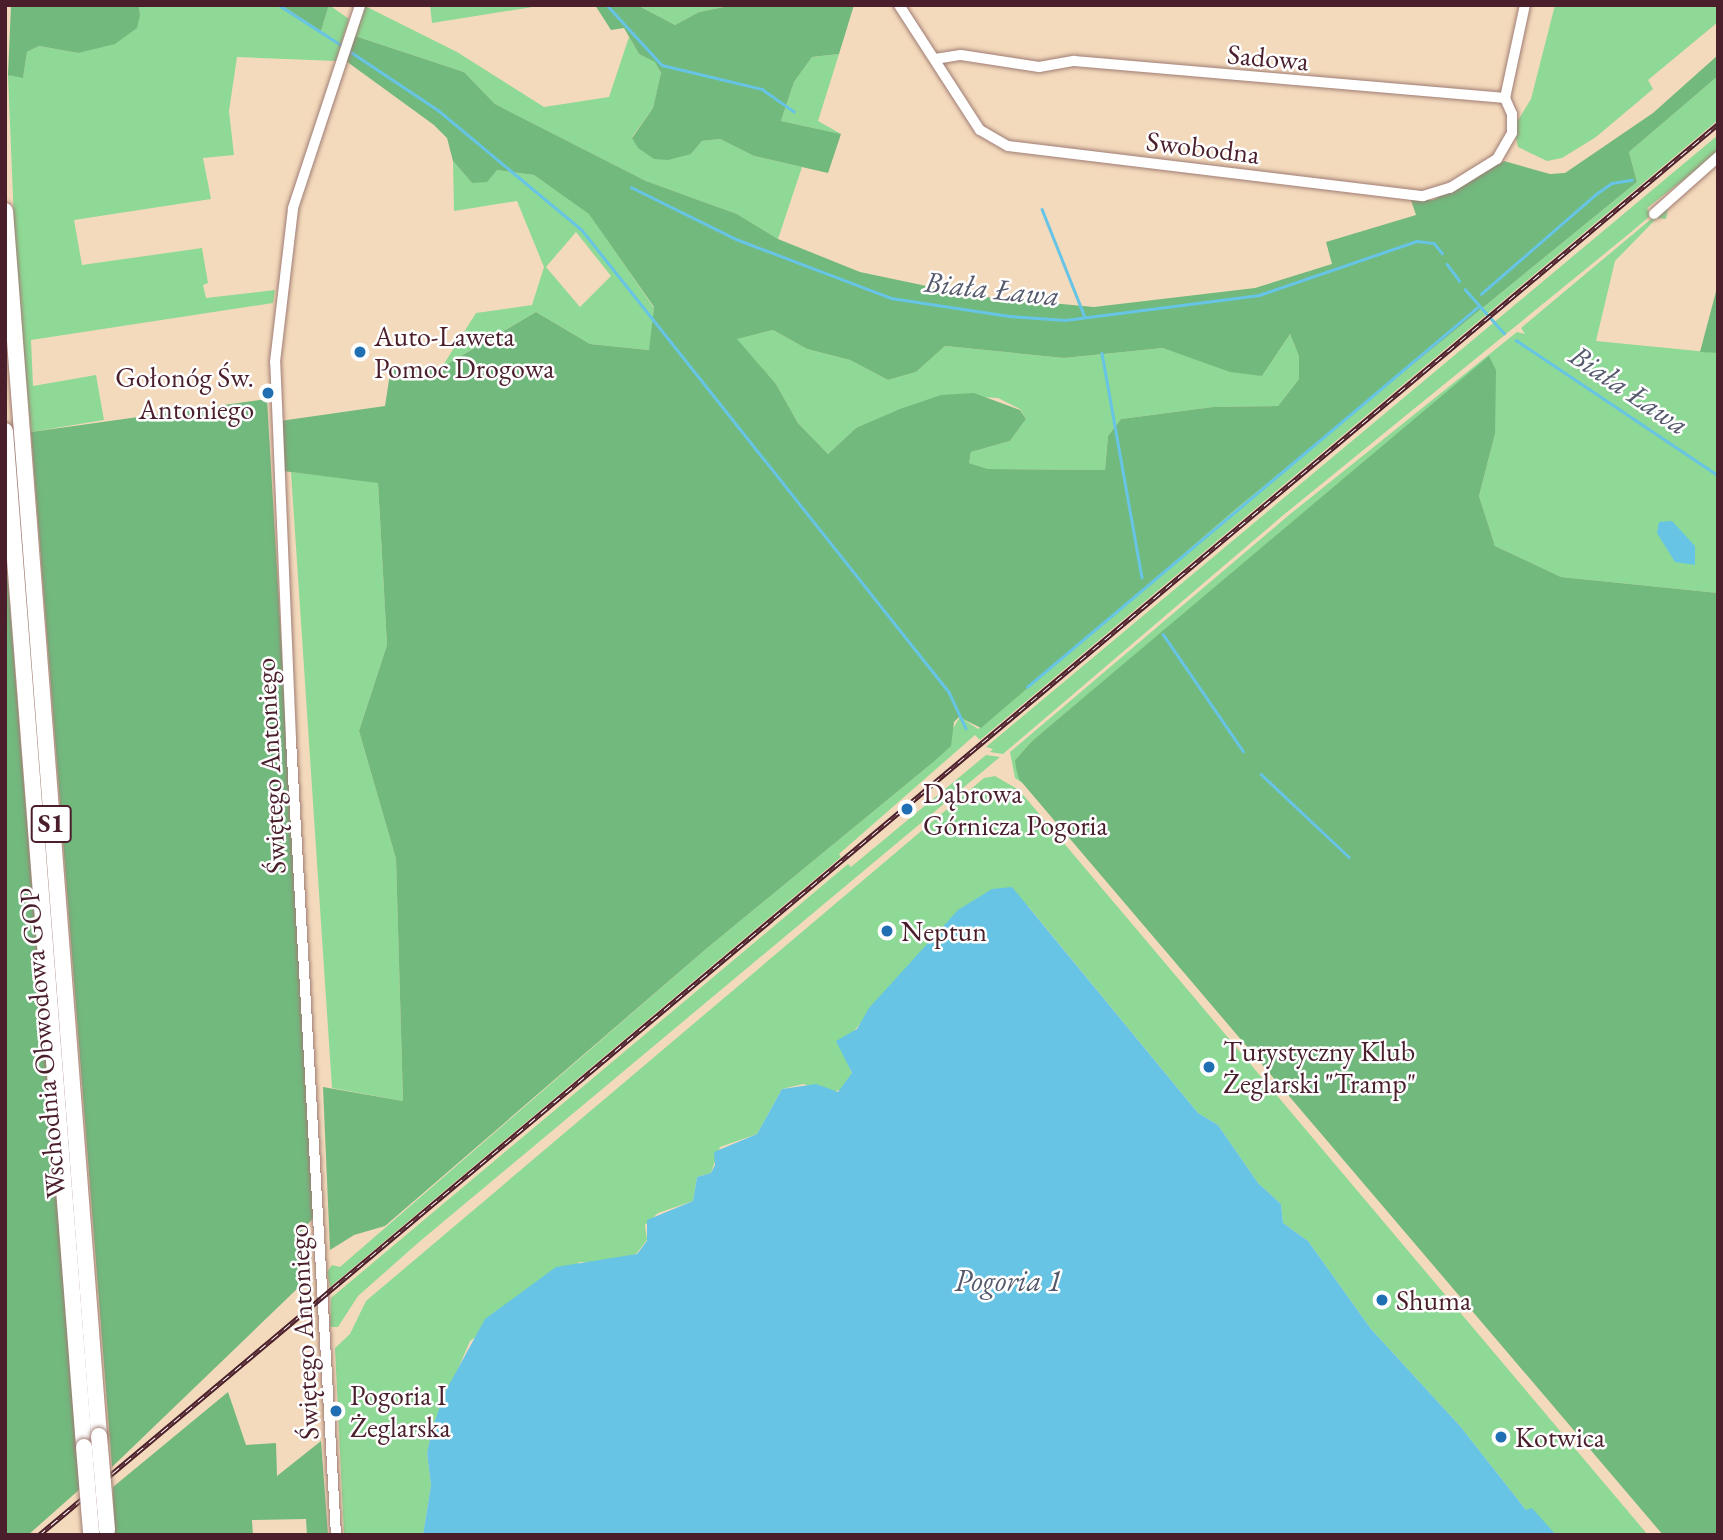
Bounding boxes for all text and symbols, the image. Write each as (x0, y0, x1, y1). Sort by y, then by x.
street label: Sadowa (1226, 37, 1310, 77)
street label: Swobodna (1144, 123, 1262, 171)
water label: Biała Ława (923, 264, 1061, 314)
place label: Auto-Laweta Pomoc Drogowa (374, 319, 554, 385)
water label: Biała Ława (1563, 337, 1695, 443)
marker: Auto-Laweta Pomoc Drogowa (352, 344, 368, 360)
place label: Gołonóg Św. Antoniego (115, 360, 254, 426)
marker: Gołonóg Św. Antoniego (260, 385, 276, 401)
street label: Świętego Antoniego (248, 657, 292, 875)
place label: Dąbrowa Górnicza Pogoria (923, 776, 1108, 842)
marker: Dąbrowa Górnicza Pogoria (897, 799, 917, 819)
road number: S1 (30, 802, 72, 846)
street label: Wschodnia Obwodowa GOP (12, 886, 72, 1200)
place label: Neptun (901, 914, 987, 948)
marker: Neptun (879, 923, 895, 939)
place label: Turystyczny Klub Żeglarski "Tramp" (1223, 1034, 1416, 1100)
marker: Turystyczny Klub Żeglarski "Tramp" (1201, 1059, 1217, 1075)
street label: Świętego Antoniego (281, 1223, 325, 1441)
water label: Pogoria 1 (954, 1263, 1062, 1299)
place label: Shuma (1396, 1283, 1471, 1317)
marker: Shuma (1374, 1292, 1390, 1308)
place label: Pogoria I Żeglarska (350, 1378, 451, 1444)
marker: Pogoria I Żeglarska (328, 1403, 344, 1419)
place label: Kotwica (1515, 1420, 1605, 1454)
marker: Kotwica (1493, 1429, 1509, 1445)

